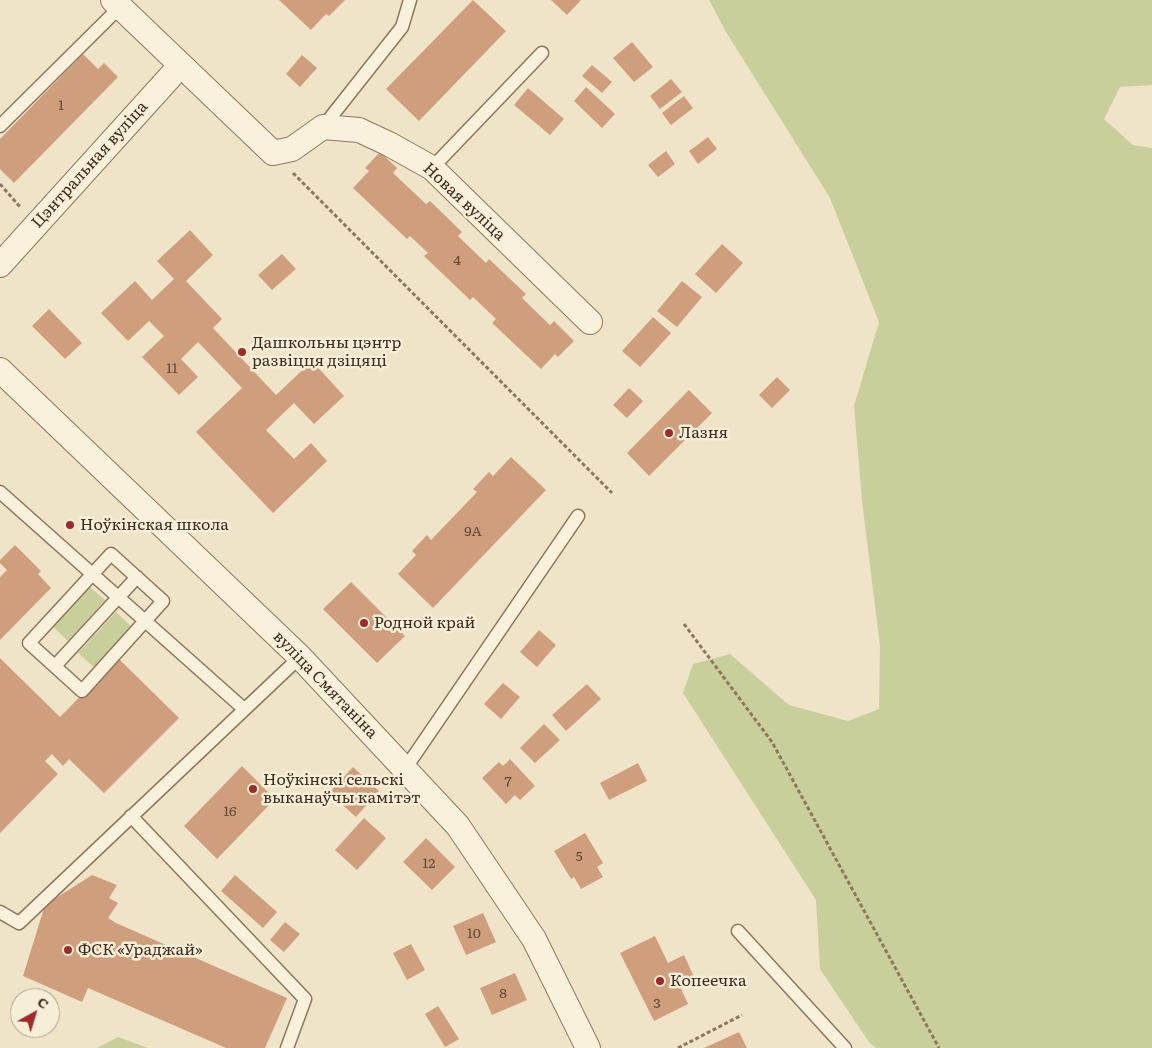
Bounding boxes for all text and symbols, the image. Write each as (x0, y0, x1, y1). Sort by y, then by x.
street label: Цэнтральная вуліца (28, 98, 152, 232)
house number: 1 (58, 98, 64, 114)
street label: Новая вуліца (419, 159, 509, 245)
house number: 4 (453, 253, 461, 269)
place label: Дашкольны цэнтр развіцця дзіцяці (252, 333, 401, 371)
marker: Дашкольны цэнтр развіцця дзіцяці (236, 346, 248, 358)
house number: 11 (166, 361, 178, 377)
place label: Лазня (679, 423, 728, 443)
marker: Лазня (663, 427, 675, 439)
place label: Ноўкінская школа (80, 515, 229, 535)
marker: Ноўкінская школа (64, 519, 76, 531)
house number: 9А (464, 524, 482, 540)
place label: Родной край (374, 613, 475, 633)
marker: Родной край (358, 617, 370, 629)
street label: вуліца Смятаніна (269, 627, 381, 743)
place label: Ноўкінскі сельскі выканаўчы камітэт (263, 770, 420, 808)
house number: 7 (504, 774, 512, 790)
marker: Ноўкінскі сельскі выканаўчы камітэт (247, 783, 259, 795)
house number: 16 (223, 804, 237, 820)
house number: 5 (575, 849, 583, 865)
house number: 12 (423, 856, 435, 872)
house number: 10 (467, 926, 481, 942)
place label: ФСК «Ураджай» (78, 940, 203, 960)
marker: ФСК «Ураджай» (62, 944, 74, 956)
place label: Копеечка (670, 971, 747, 991)
marker: Копеечка (654, 975, 666, 987)
house number: 8 (499, 986, 507, 1002)
north arrow (10, 988, 60, 1038)
text: С (34, 991, 54, 1013)
house number: 3 (653, 996, 661, 1012)

